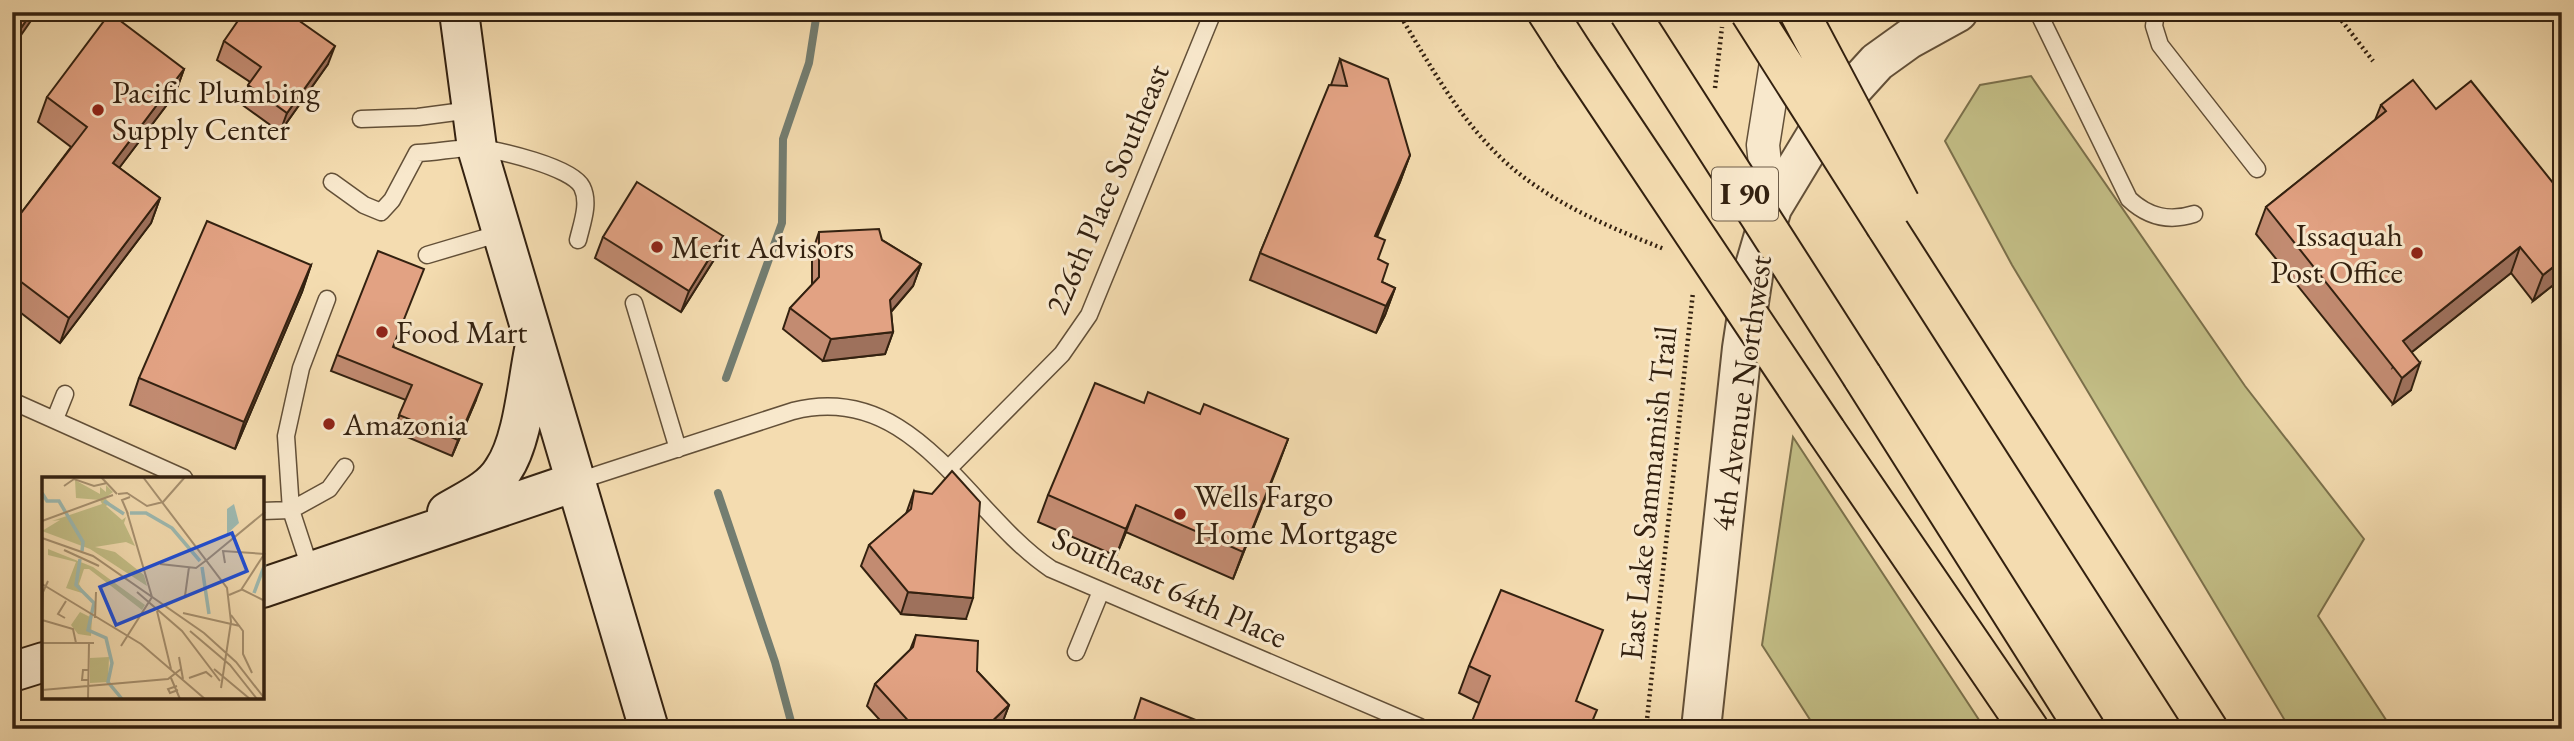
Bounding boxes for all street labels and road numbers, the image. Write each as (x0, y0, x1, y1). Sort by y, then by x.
street label: 226th Place Southeast (1035, 57, 1179, 321)
road number: I 90 (1712, 168, 1778, 220)
street label: 4th Avenue Northwest (1701, 252, 1781, 534)
street label: East Lake Sammamish Trail (1610, 324, 1686, 662)
street label: Southeast 64th Place (1046, 516, 1294, 658)

